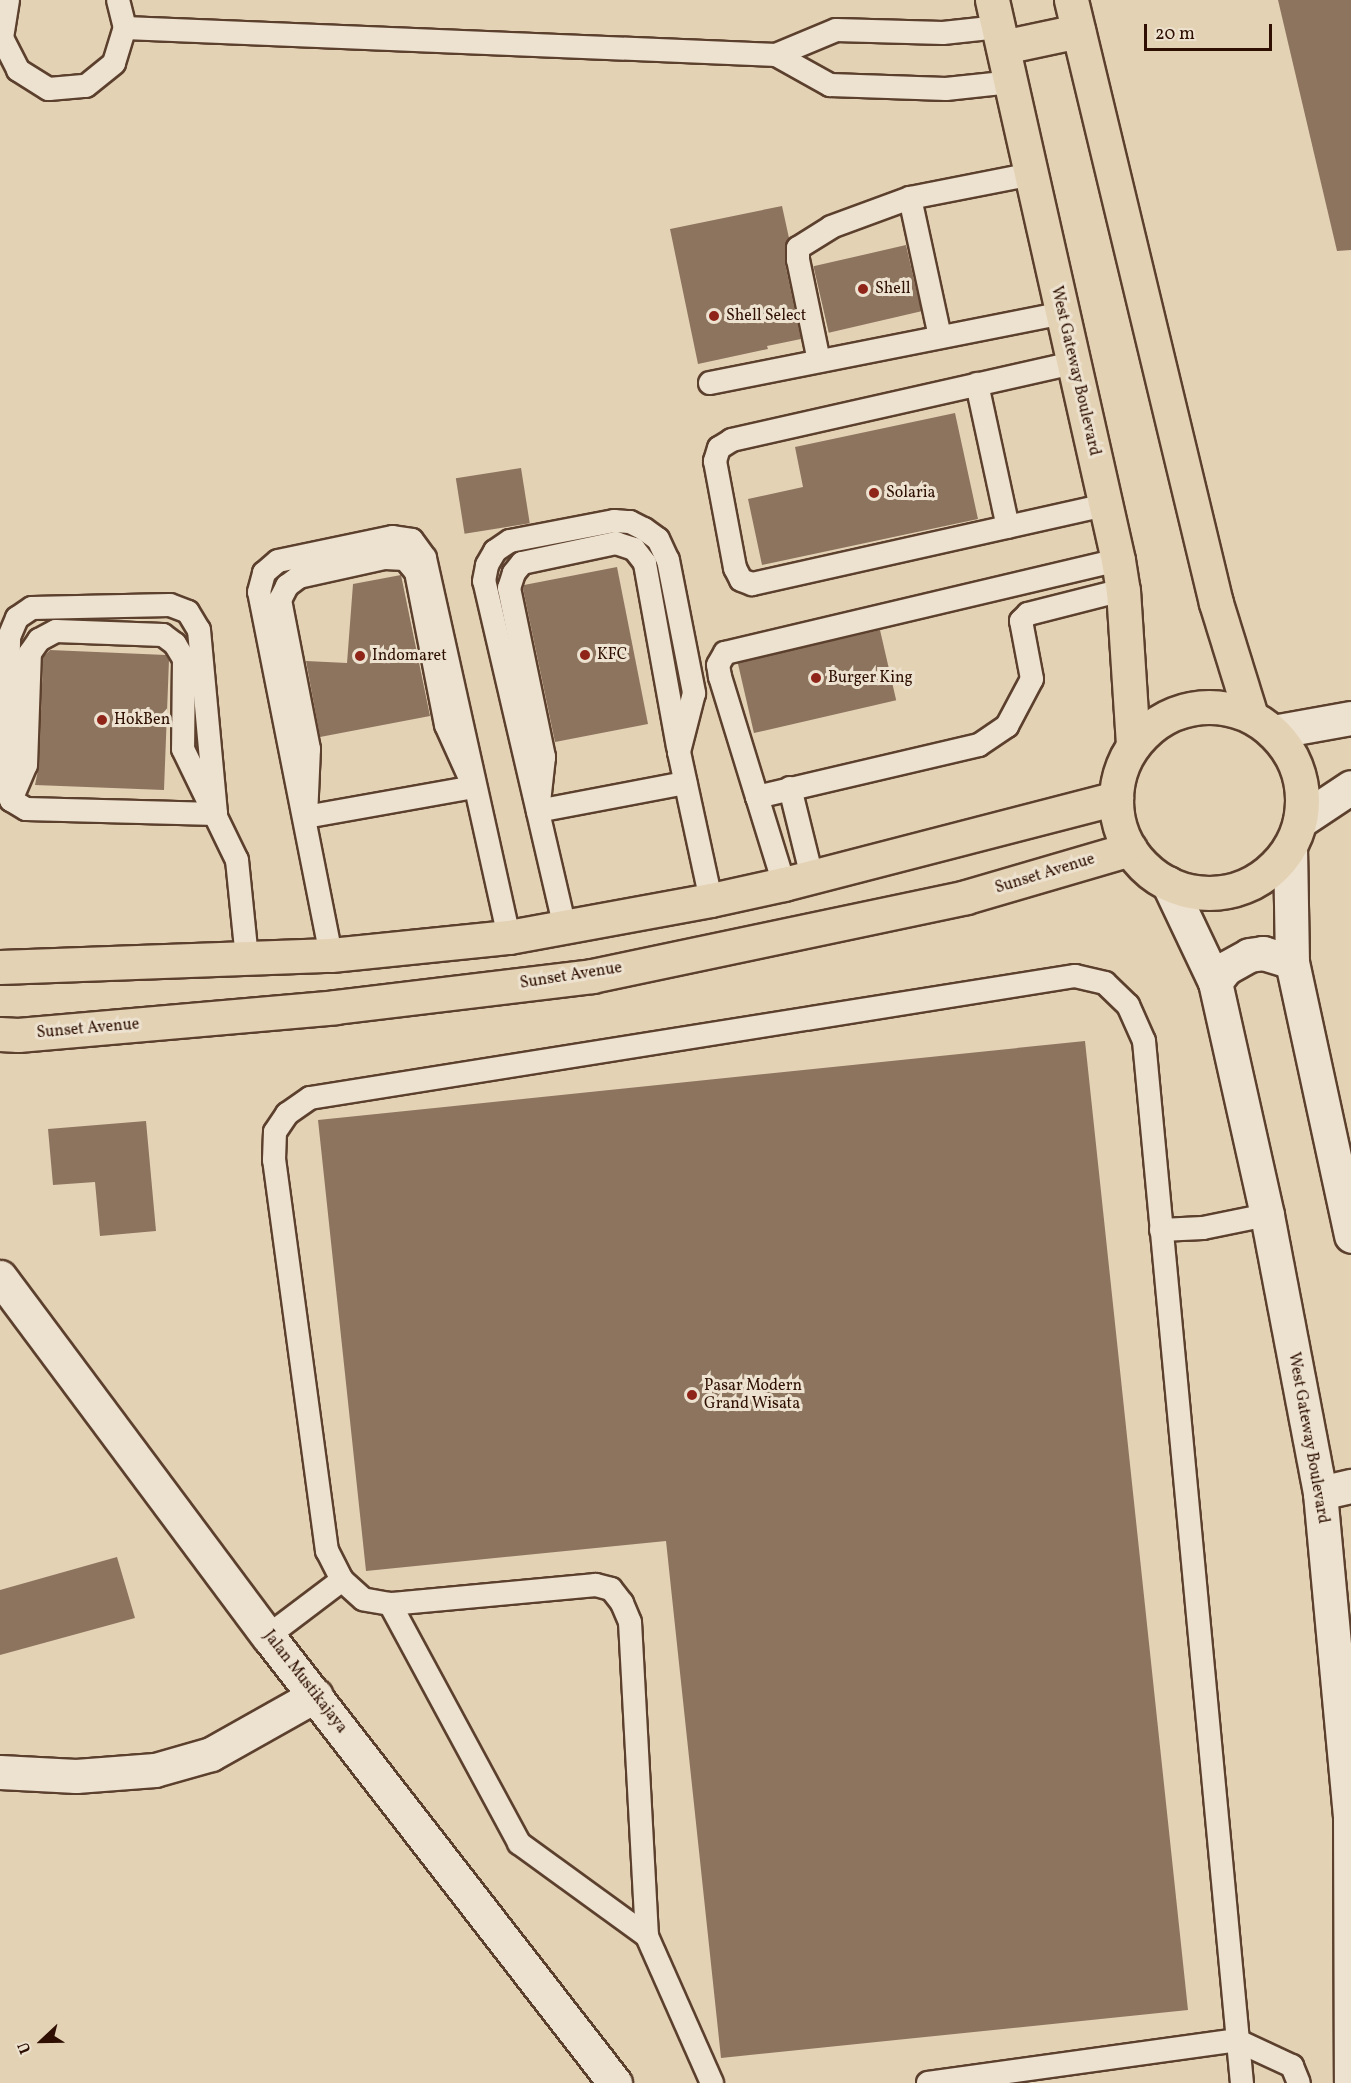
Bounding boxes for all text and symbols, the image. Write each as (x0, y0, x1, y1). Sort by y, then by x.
scale bar (1147, 12, 1274, 50)
text: 20 m (1155, 22, 1195, 47)
place label: Shell (875, 279, 911, 299)
marker: Shell (856, 282, 870, 296)
street label: West Gateway Boulevard (1046, 284, 1104, 458)
place label: Shell Select (726, 306, 806, 326)
marker: Shell Select (707, 309, 721, 323)
place label: Solaria (886, 483, 935, 503)
marker: Solaria (867, 486, 881, 500)
place label: KFC (597, 645, 627, 665)
place label: Indomaret (372, 646, 447, 666)
marker: KFC (578, 648, 592, 662)
marker: Indomaret (353, 649, 367, 663)
place label: Burger King (828, 668, 913, 688)
marker: Burger King (809, 671, 823, 685)
place label: HokBen (114, 710, 170, 730)
marker: HokBen (95, 713, 109, 727)
street label: Sunset Avenue (993, 850, 1097, 898)
street label: Sunset Avenue (519, 958, 623, 994)
street label: Sunset Avenue (36, 1015, 140, 1043)
street label: West Gateway Boulevard (1283, 1351, 1333, 1525)
place label: Pasar Modern Grand Wisata (704, 1376, 802, 1414)
marker: Pasar Modern Grand Wisata (685, 1388, 699, 1402)
street label: Jalan Mustikajaya (259, 1627, 351, 1737)
north arrow (12, 2011, 72, 2071)
text: U (13, 2039, 38, 2057)

